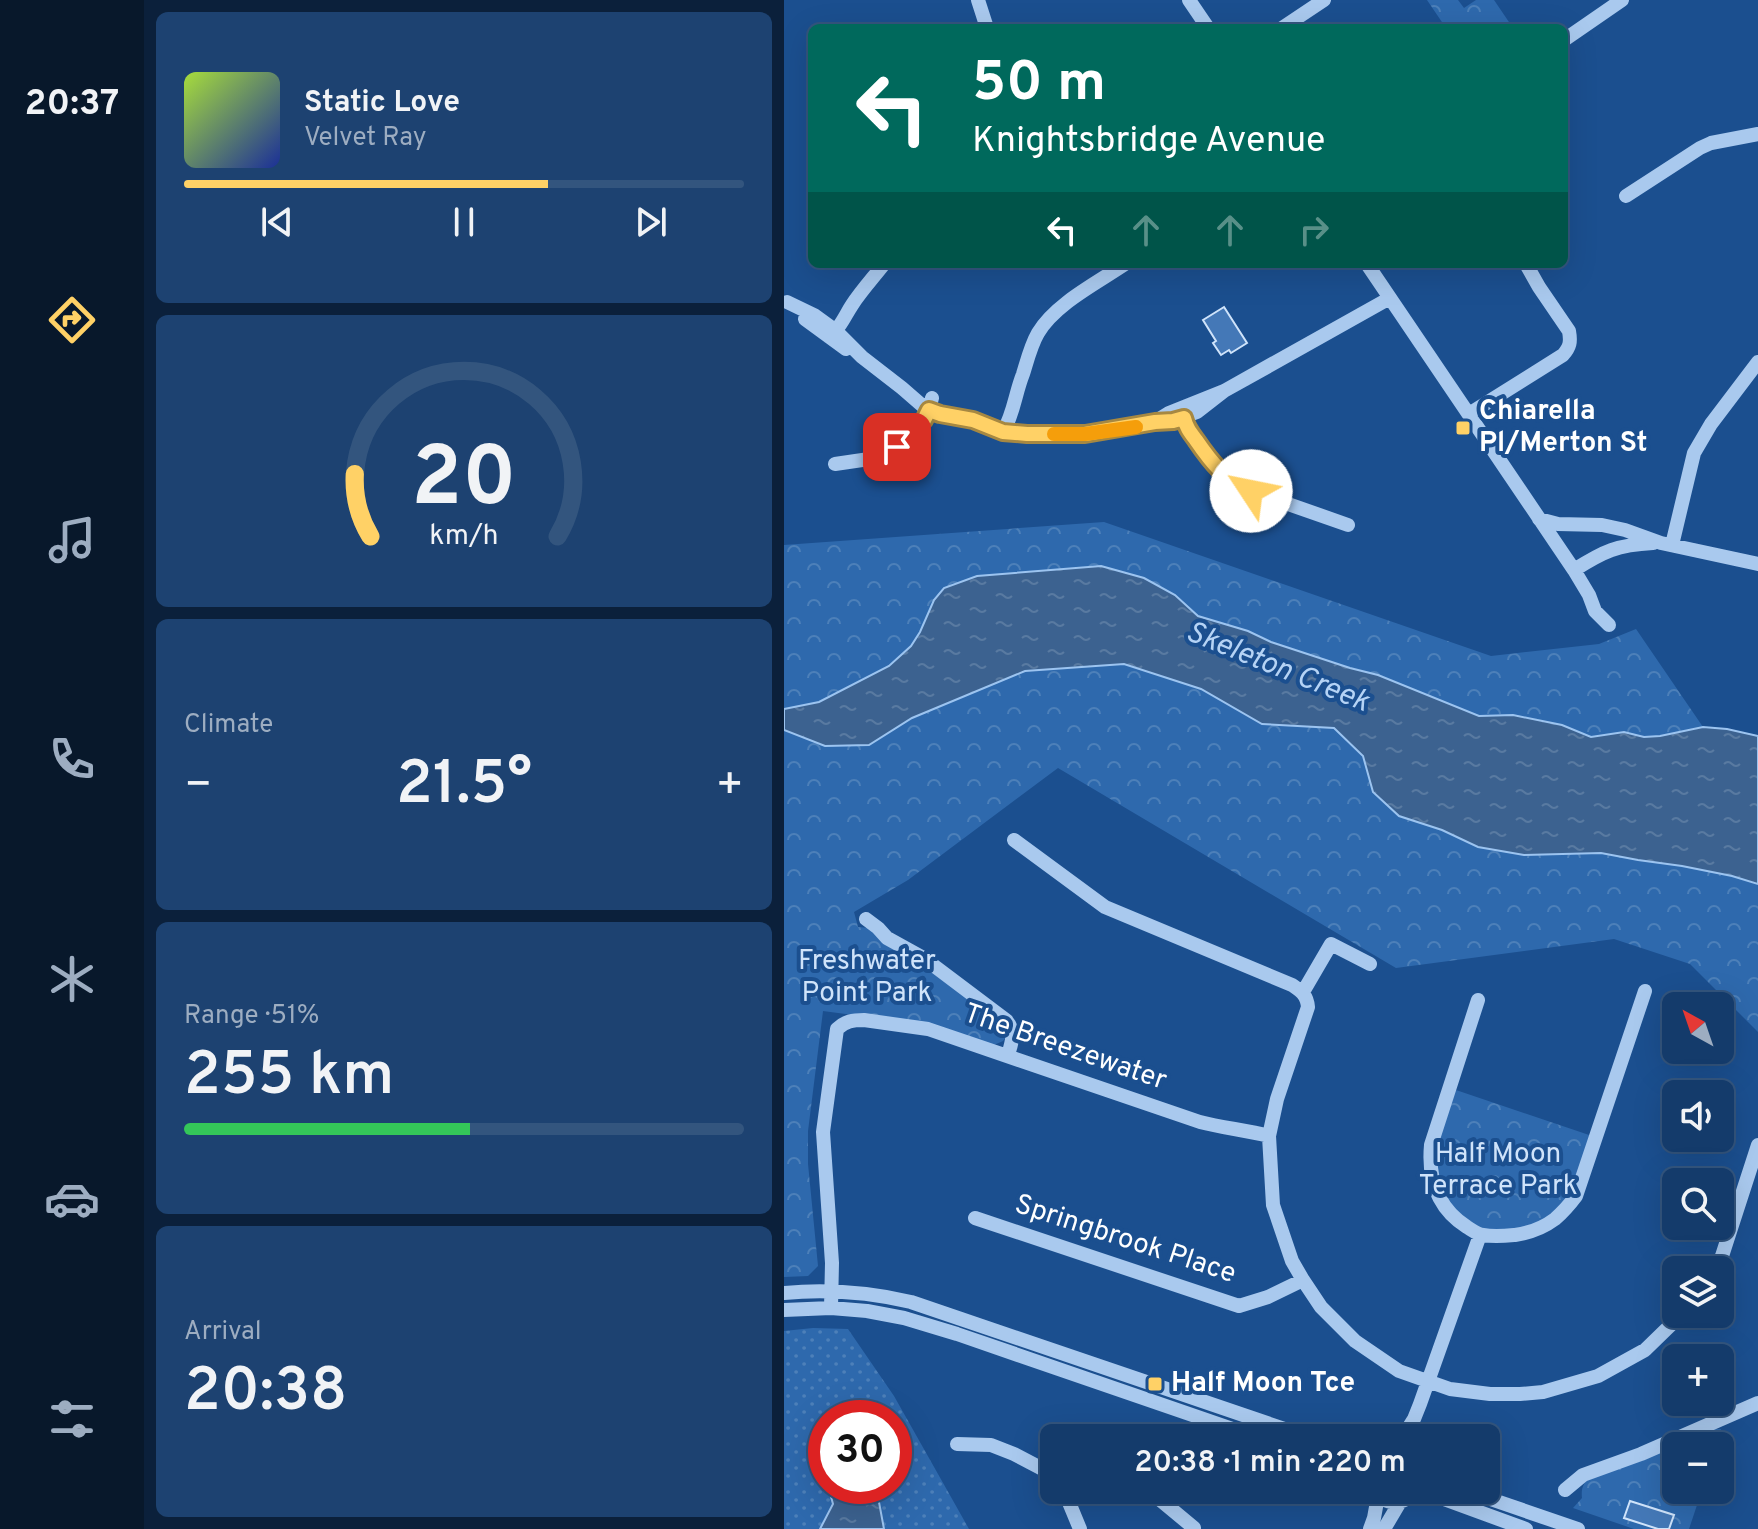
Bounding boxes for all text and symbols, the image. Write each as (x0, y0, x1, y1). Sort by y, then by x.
text: 50 m (972, 50, 1106, 120)
icon: left (840, 56, 944, 160)
text: 20:37 (25, 82, 119, 128)
text: Static Love (304, 85, 460, 122)
text: Knightsbridge Avenue (972, 119, 1325, 165)
text: Velvet Ray (304, 122, 427, 155)
icon: previous (255, 200, 299, 244)
icon: pause (442, 200, 486, 244)
icon: next (629, 200, 673, 244)
icon: left (1040, 208, 1084, 252)
icon: ahead (1124, 208, 1168, 252)
icon: ahead (1208, 208, 1252, 252)
icon: right (1292, 208, 1336, 252)
icon: directions (44, 292, 100, 348)
place label: Chiarella Pl/Merton St (1479, 394, 1648, 462)
pin (863, 413, 931, 481)
marker: Chiarella Pl/Merton St (1454, 419, 1472, 437)
icon: arrive (875, 425, 919, 469)
text: 20 (411, 430, 517, 535)
position arrow (1209, 449, 1293, 533)
icon: music (44, 512, 100, 568)
text: km/h (429, 519, 499, 555)
water label: Skeleton Creek (1180, 614, 1375, 722)
text: Climate (184, 709, 273, 742)
icon: phone (44, 731, 100, 787)
text: 21.5° (396, 749, 532, 825)
text: − (184, 759, 212, 815)
text: + (716, 759, 744, 815)
park label: Freshwater Point Park (798, 944, 936, 1012)
icon: climate (44, 951, 100, 1007)
north arrow (1662, 992, 1734, 1064)
map controls (1662, 992, 1734, 1504)
street label: The Breezewater (959, 996, 1171, 1100)
text: Range · 51% (184, 1000, 319, 1033)
text: 255 km (184, 1040, 394, 1116)
button: sound (1662, 1080, 1734, 1152)
park label: Half Moon Terrace Park (1418, 1137, 1578, 1205)
button: search (1662, 1168, 1734, 1240)
icon: car (44, 1171, 100, 1227)
street label: Springbrook Place (1010, 1187, 1240, 1293)
button: layers (1662, 1256, 1734, 1328)
text: Arrival (184, 1316, 262, 1349)
button: + (1662, 1344, 1734, 1416)
text: 20:38 (184, 1356, 347, 1432)
place label: Half Moon Tce (1171, 1366, 1355, 1402)
marker: Half Moon Tce (1146, 1375, 1164, 1393)
icon: filters (44, 1391, 100, 1447)
speed limit sign: 30 (808, 1400, 912, 1504)
button: − (1662, 1432, 1734, 1504)
text: 20:38 · 1 min · 220 m (1134, 1445, 1406, 1482)

